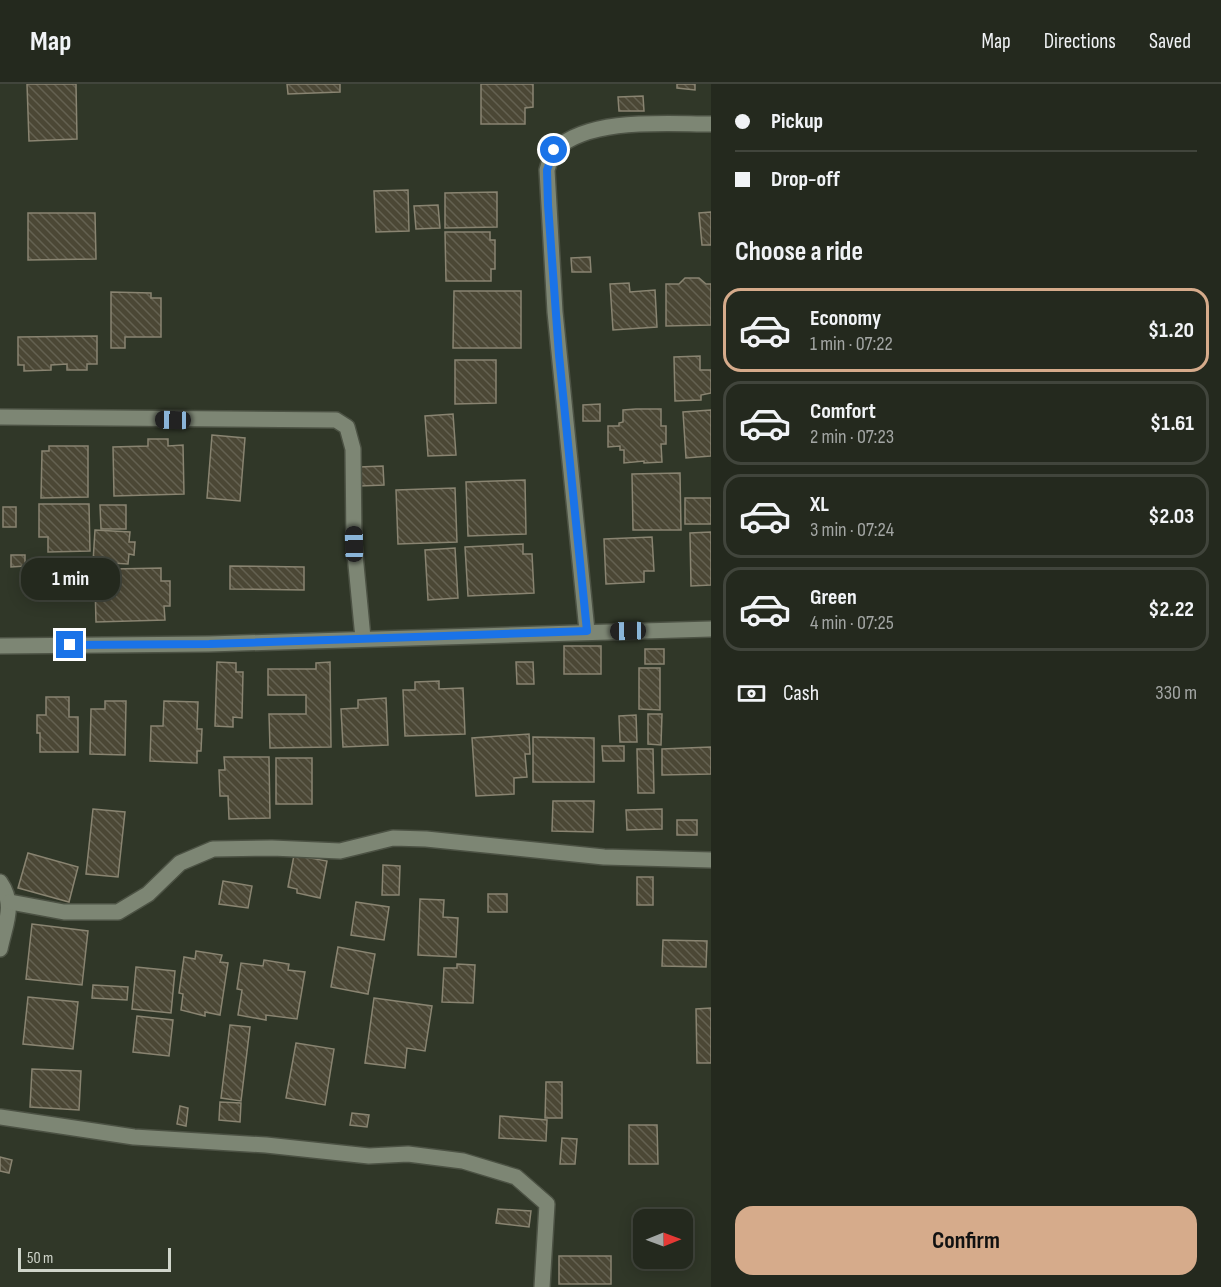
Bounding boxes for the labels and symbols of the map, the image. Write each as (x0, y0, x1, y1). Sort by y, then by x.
route start (540, 136, 567, 163)
car (155, 411, 191, 429)
car (345, 526, 363, 562)
callout: 1 min (20, 558, 119, 600)
car (610, 622, 646, 640)
route end (56, 631, 83, 658)
north arrow (633, 1209, 693, 1269)
scale bar (18, 1245, 171, 1272)

